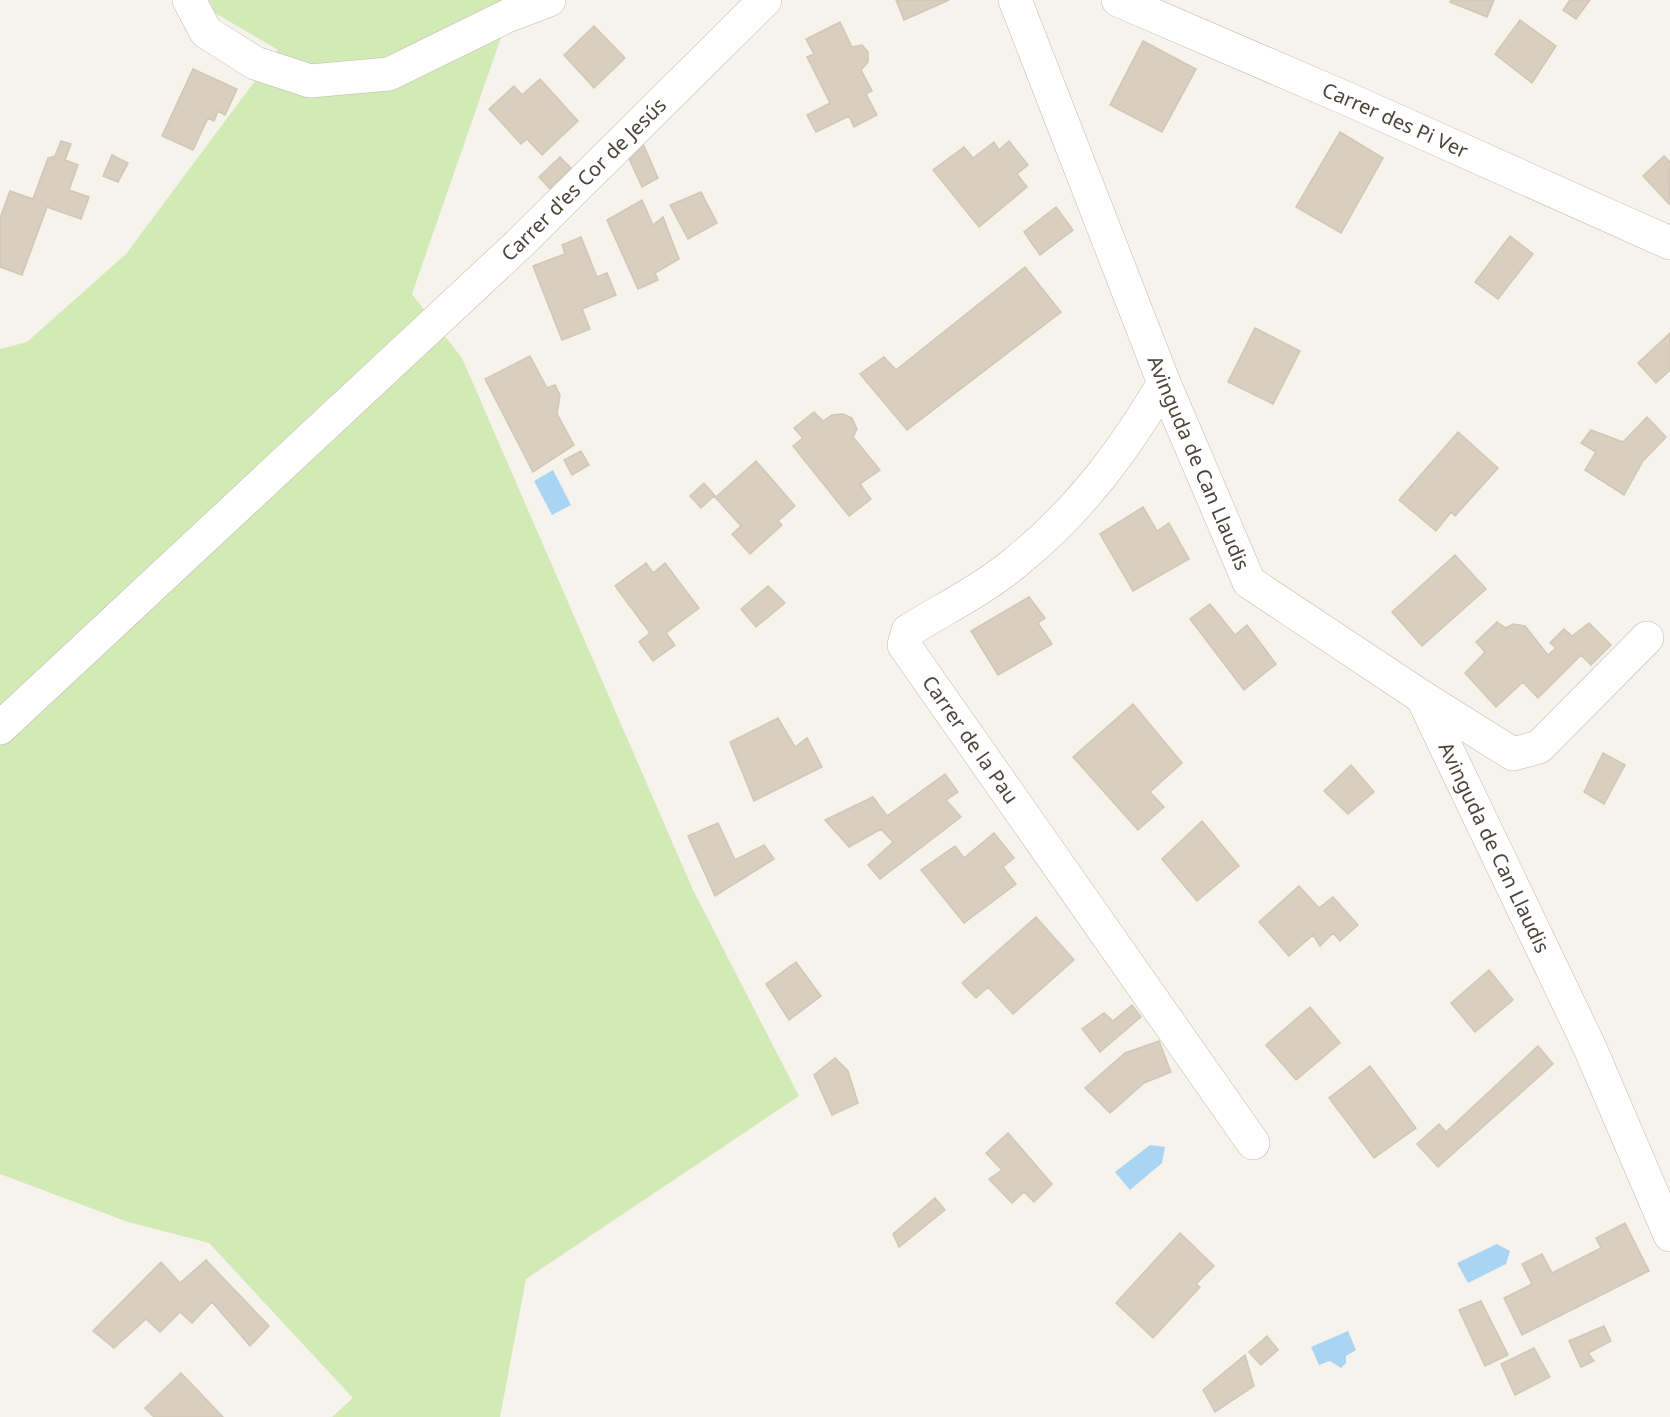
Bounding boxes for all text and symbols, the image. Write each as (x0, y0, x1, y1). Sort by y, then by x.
street label: Carrer des Pi Ver (1318, 76, 1472, 164)
street label: Carrer d'es Cor de Jesús (495, 92, 672, 267)
street label: Avinguda de Can Llaudis (1142, 352, 1256, 574)
street label: Carrer de la Pau (916, 670, 1025, 809)
street label: Avinguda de Can Llaudis (1433, 738, 1556, 957)

